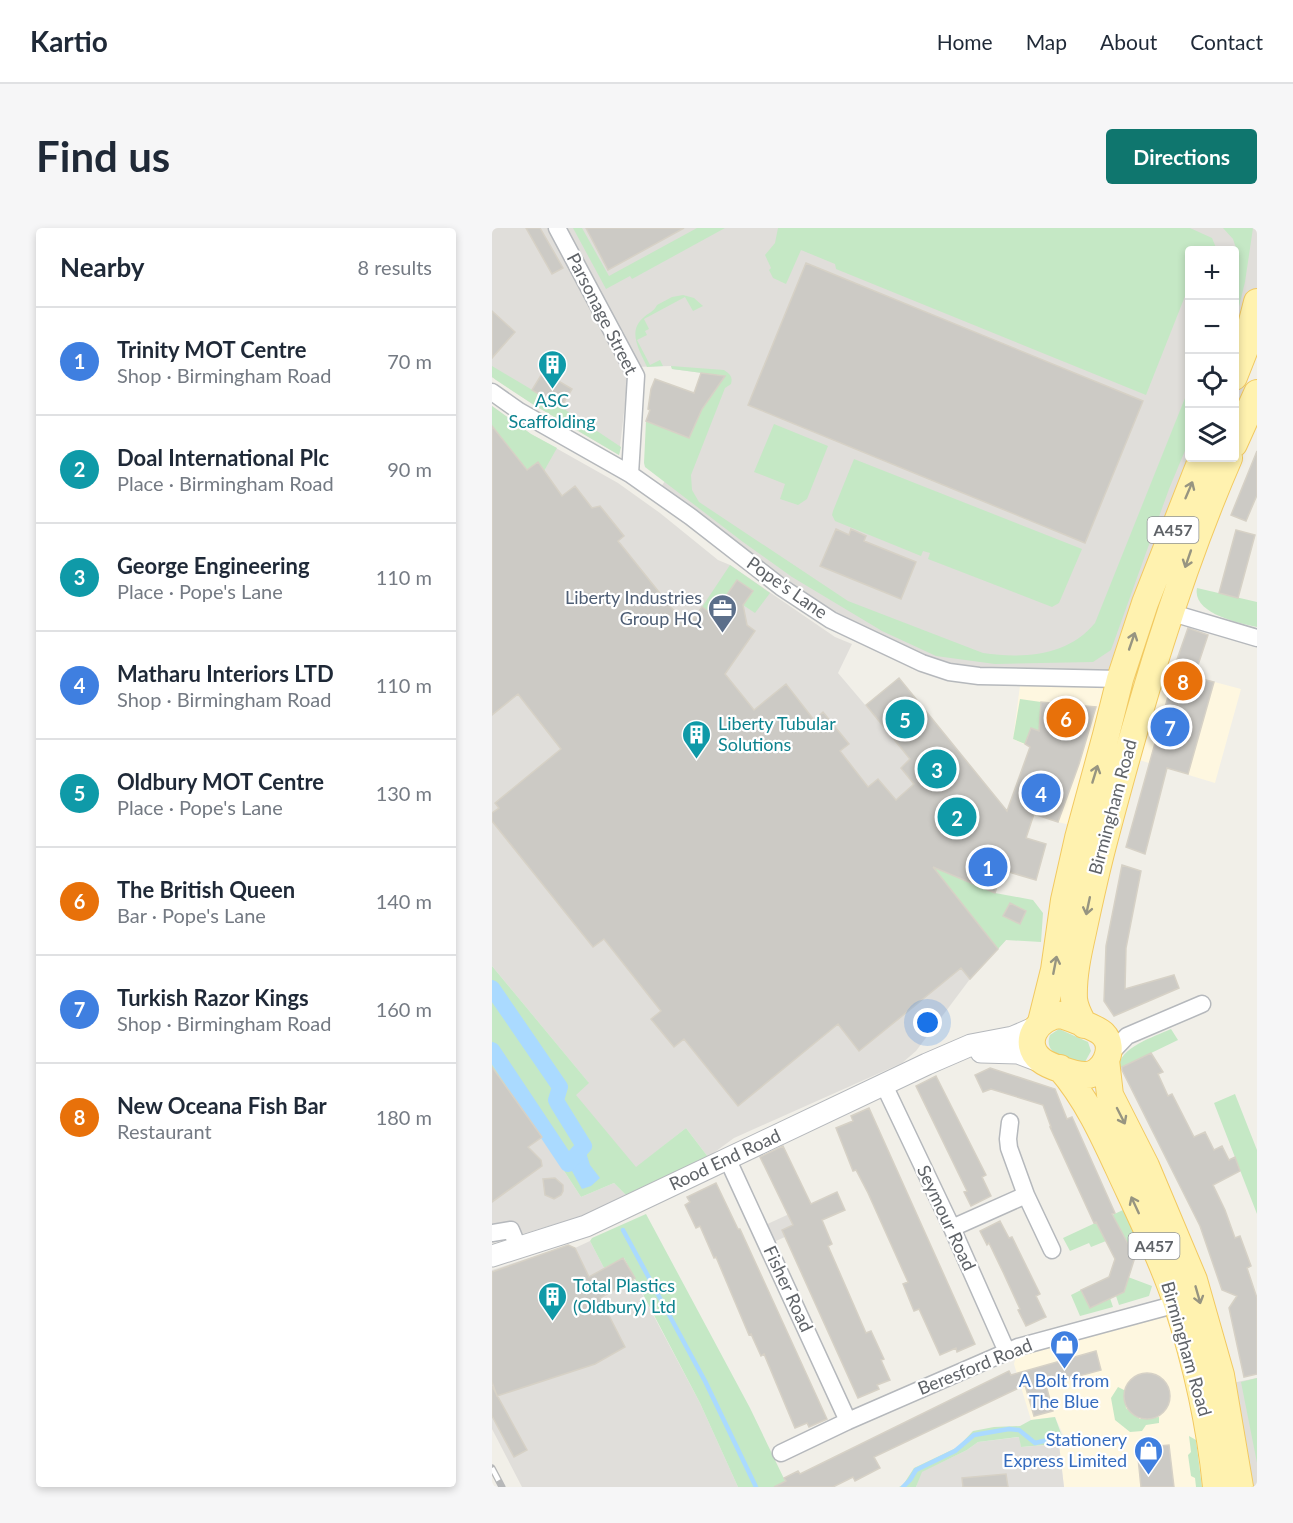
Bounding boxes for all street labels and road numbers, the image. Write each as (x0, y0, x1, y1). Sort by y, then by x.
street label: Parsonage Street (563, 249, 643, 379)
road number: A457 (1148, 517, 1198, 543)
street label: Pope's Lane (743, 551, 832, 623)
street label: Birmingham Road (1083, 737, 1141, 877)
street label: Rood End Road (665, 1124, 784, 1195)
street label: Seymour Road (913, 1161, 981, 1274)
road number: A457 (1128, 1233, 1180, 1259)
street label: Fisher Road (759, 1242, 818, 1335)
street label: Birmingham Road (1157, 1279, 1217, 1419)
street label: Beresford Road (914, 1333, 1035, 1399)

